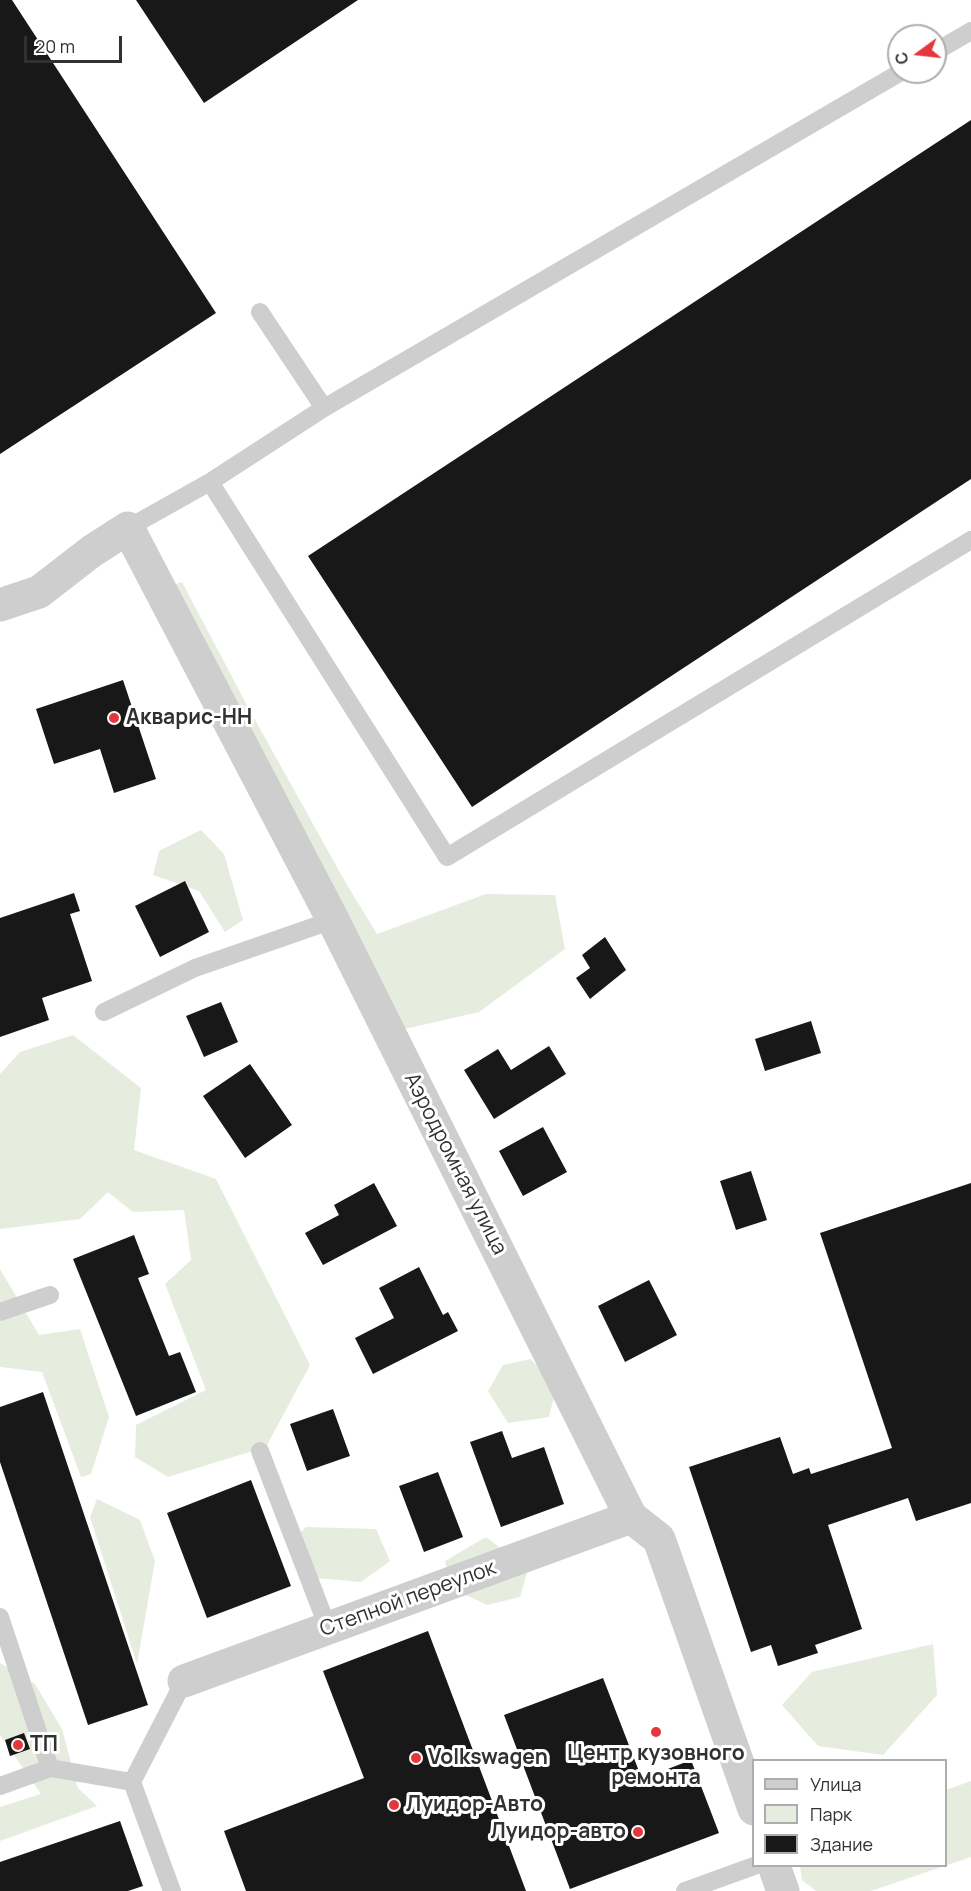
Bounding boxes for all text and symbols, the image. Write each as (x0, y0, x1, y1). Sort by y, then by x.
scale bar (27, 24, 124, 62)
north arrow (887, 24, 947, 84)
text: 20 m (35, 34, 75, 58)
text: С (889, 50, 914, 67)
place label: Акварис-НН (126, 705, 252, 731)
marker: Акварис-НН (107, 711, 121, 725)
street label: Аэродромная улица (398, 1069, 512, 1259)
street label: Степной переулок (317, 1555, 499, 1643)
marker: Центр кузовного ремонта (649, 1725, 663, 1739)
place label: ТП (30, 1732, 58, 1758)
marker: ТП (11, 1738, 25, 1752)
place label: Центр кузовного ремонта (567, 1741, 745, 1791)
place label: Volkswagen (428, 1745, 548, 1771)
marker: Volkswagen (409, 1751, 423, 1765)
legend (752, 1759, 947, 1867)
text: Улица (810, 1772, 862, 1796)
place label: Луидор-Авто (406, 1792, 543, 1818)
marker: Луидор-Авто (387, 1798, 401, 1812)
text: Парк (810, 1802, 852, 1826)
place label: Луидор-авто (491, 1819, 626, 1845)
marker: Луидор-авто (631, 1825, 645, 1839)
text: Здание (810, 1832, 873, 1856)

